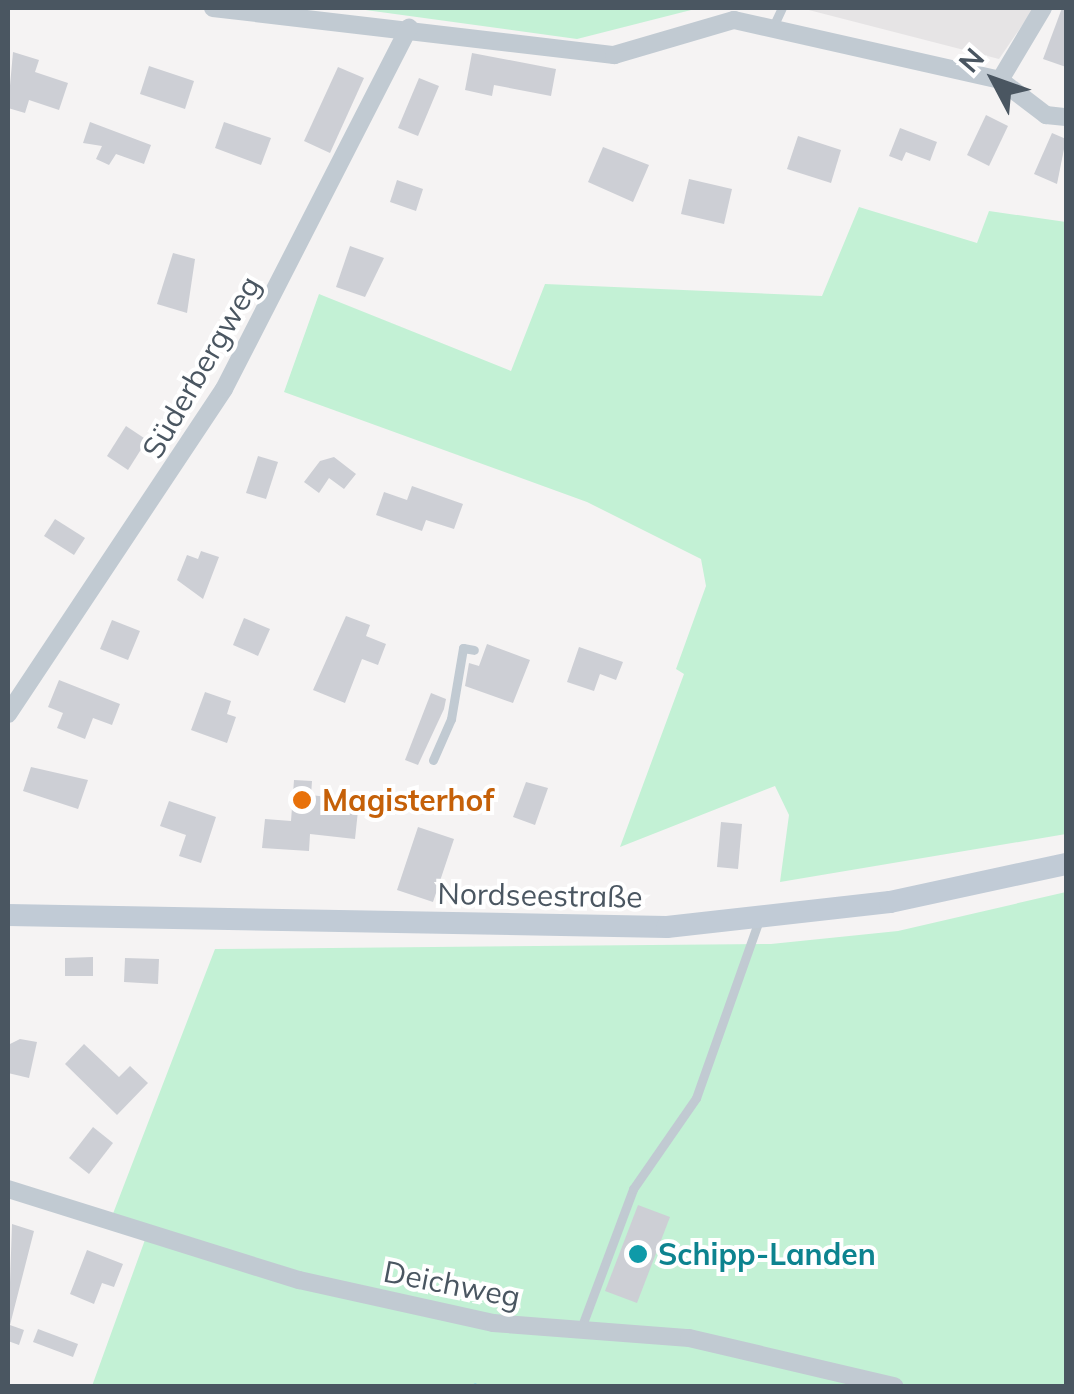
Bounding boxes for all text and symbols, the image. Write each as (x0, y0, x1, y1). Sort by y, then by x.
north arrow (944, 30, 1044, 130)
text: N (951, 41, 991, 79)
street label: Süderbergweg (134, 269, 268, 465)
place label: Magisterhof (322, 782, 494, 818)
marker: Magisterhof (291, 789, 313, 811)
street label: Nordseestraße (437, 875, 643, 915)
place label: Schipp-Landen (658, 1236, 876, 1272)
marker: Schipp-Landen (627, 1243, 649, 1265)
street label: Deichweg (381, 1253, 523, 1315)

